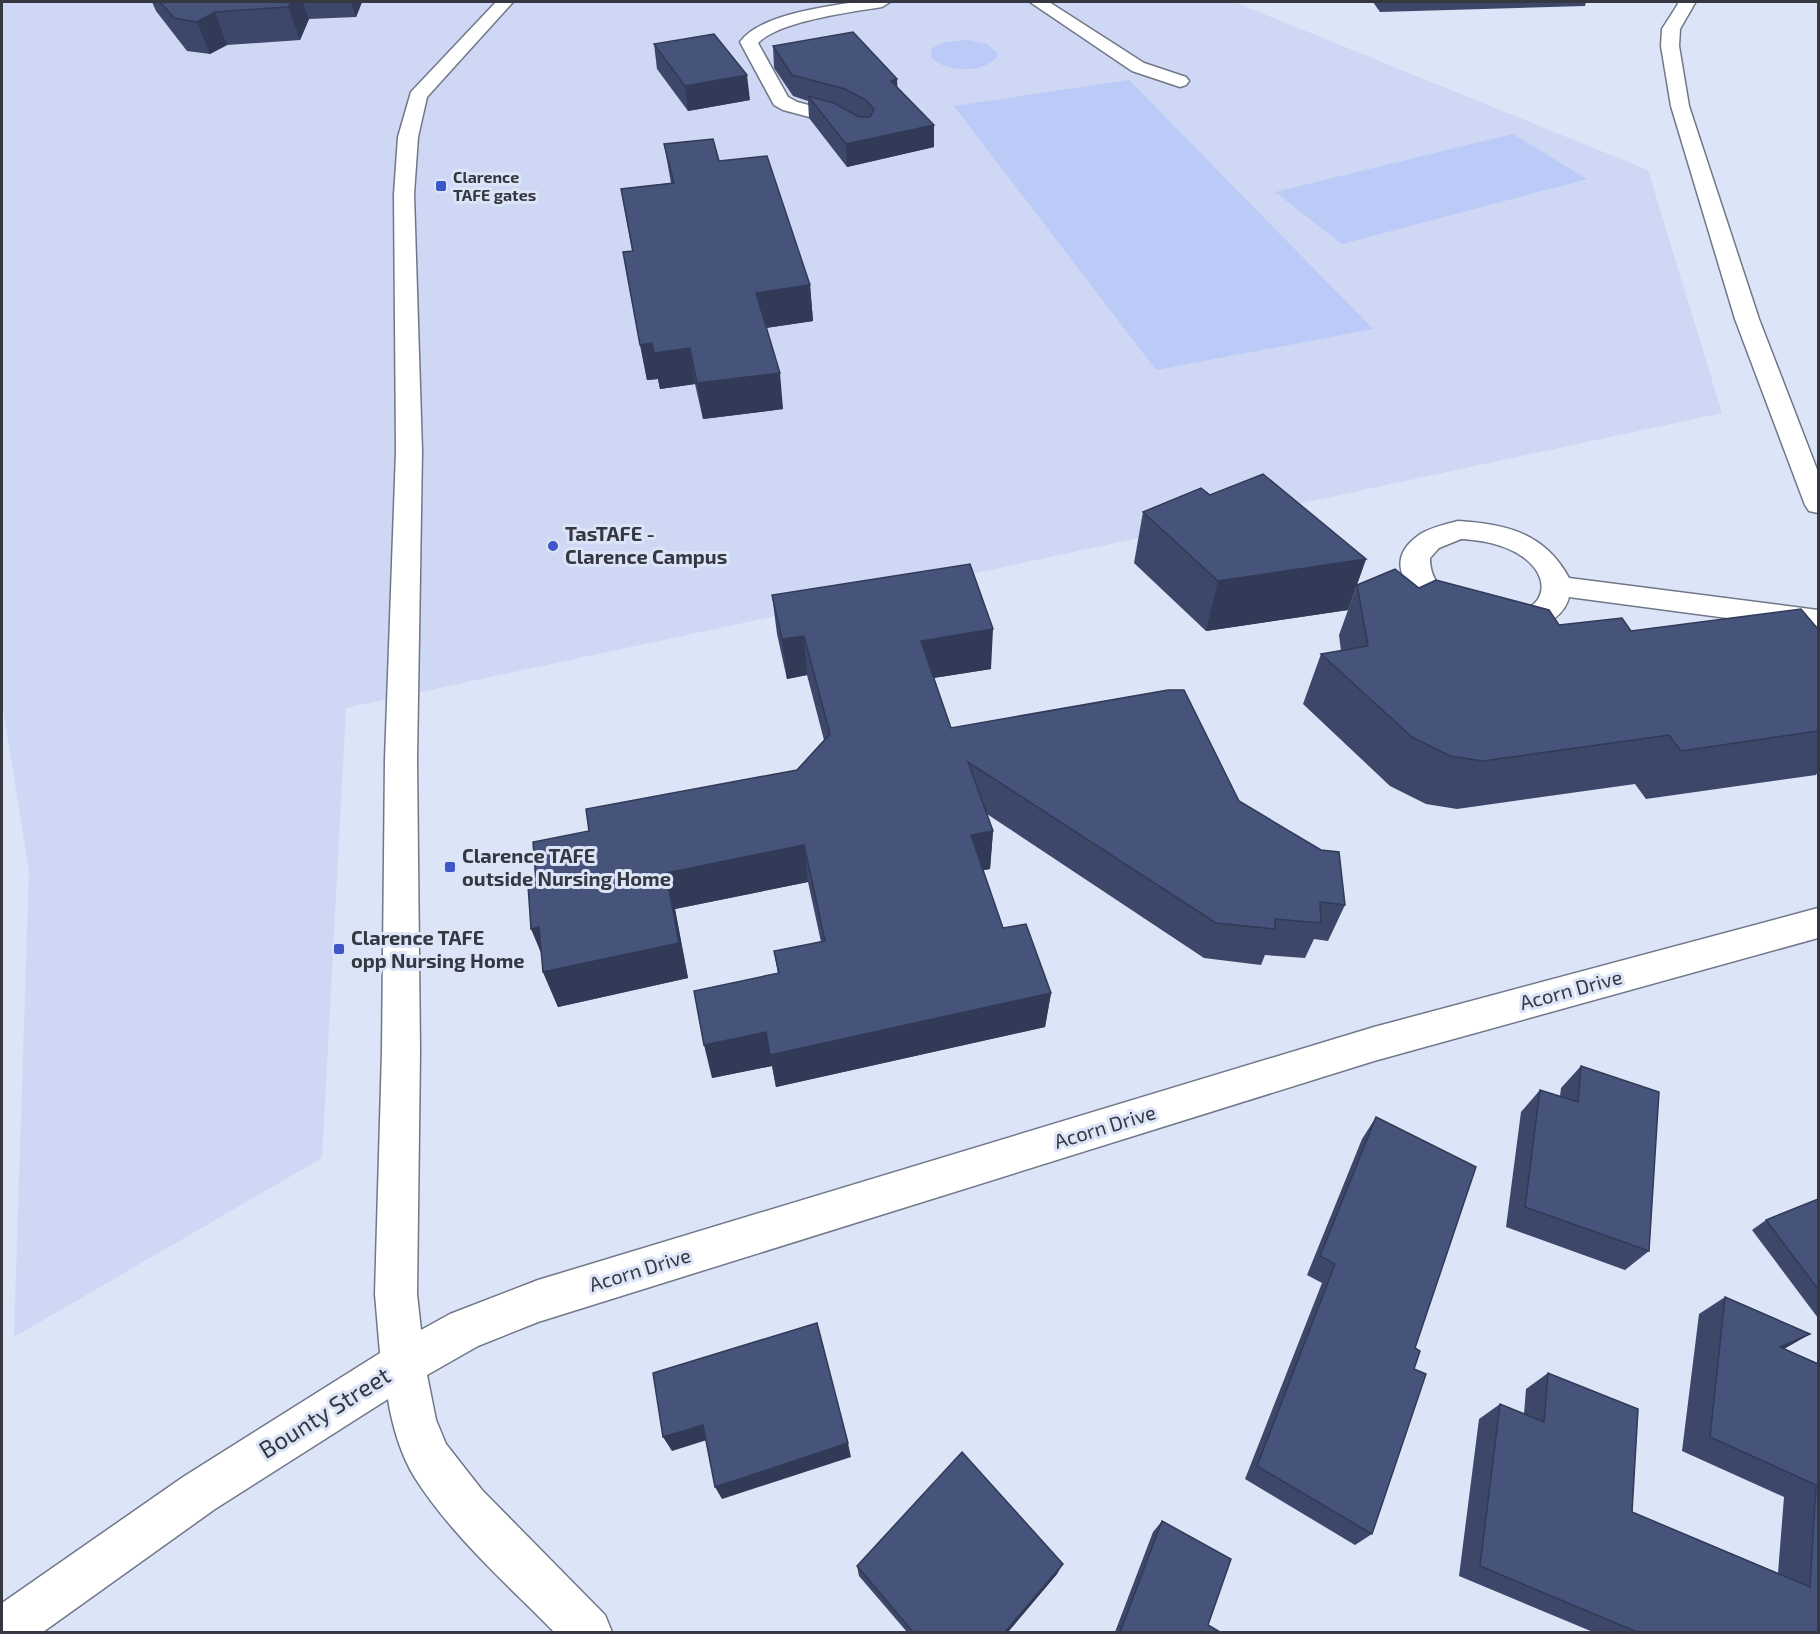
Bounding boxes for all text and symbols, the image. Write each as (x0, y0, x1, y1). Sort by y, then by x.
place label: Clarence TAFE gates (453, 167, 536, 204)
marker: Clarence TAFE gates (434, 179, 448, 193)
place label: TasTAFE - Clarence Campus (565, 521, 727, 568)
marker: TasTAFE - Clarence Campus (546, 539, 560, 553)
place label: Clarence TAFE outside Nursing Home (462, 843, 671, 890)
marker: Clarence TAFE outside Nursing Home (443, 860, 457, 874)
place label: Clarence TAFE opp Nursing Home (351, 925, 525, 972)
marker: Clarence TAFE opp Nursing Home (332, 942, 346, 956)
street label: Acorn Drive (1517, 964, 1625, 1014)
street label: Acorn Drive (1051, 1099, 1158, 1153)
street label: Acorn Drive (586, 1242, 693, 1296)
street label: Bounty Street (253, 1360, 395, 1464)

